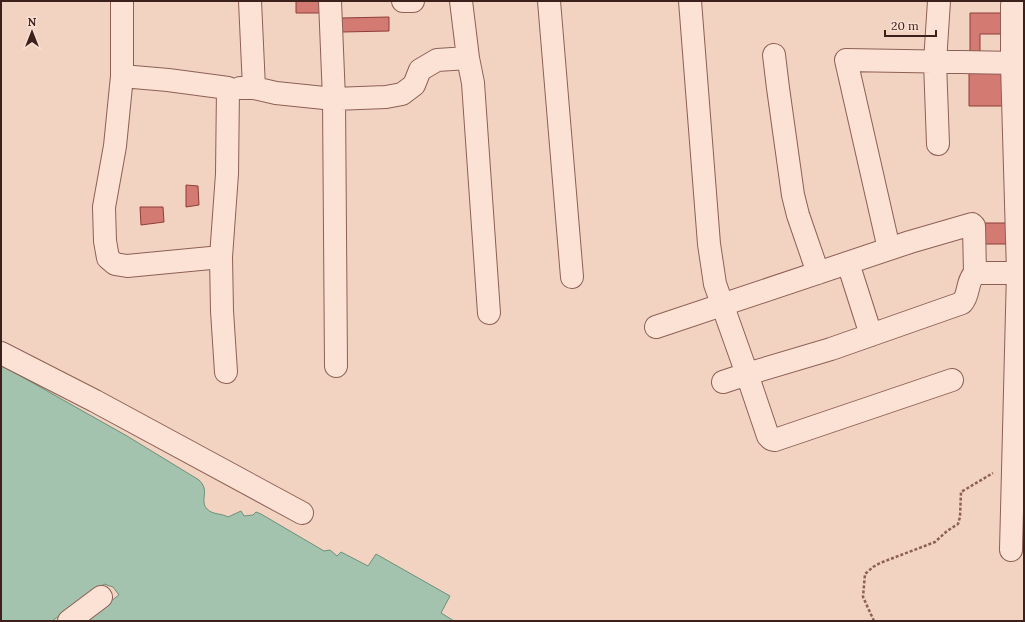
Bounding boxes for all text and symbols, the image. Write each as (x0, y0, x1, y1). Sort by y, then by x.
north arrow (12, 12, 52, 52)
scale bar (885, 12, 936, 38)
text: N (28, 15, 37, 29)
text: 20 m (891, 18, 919, 33)

